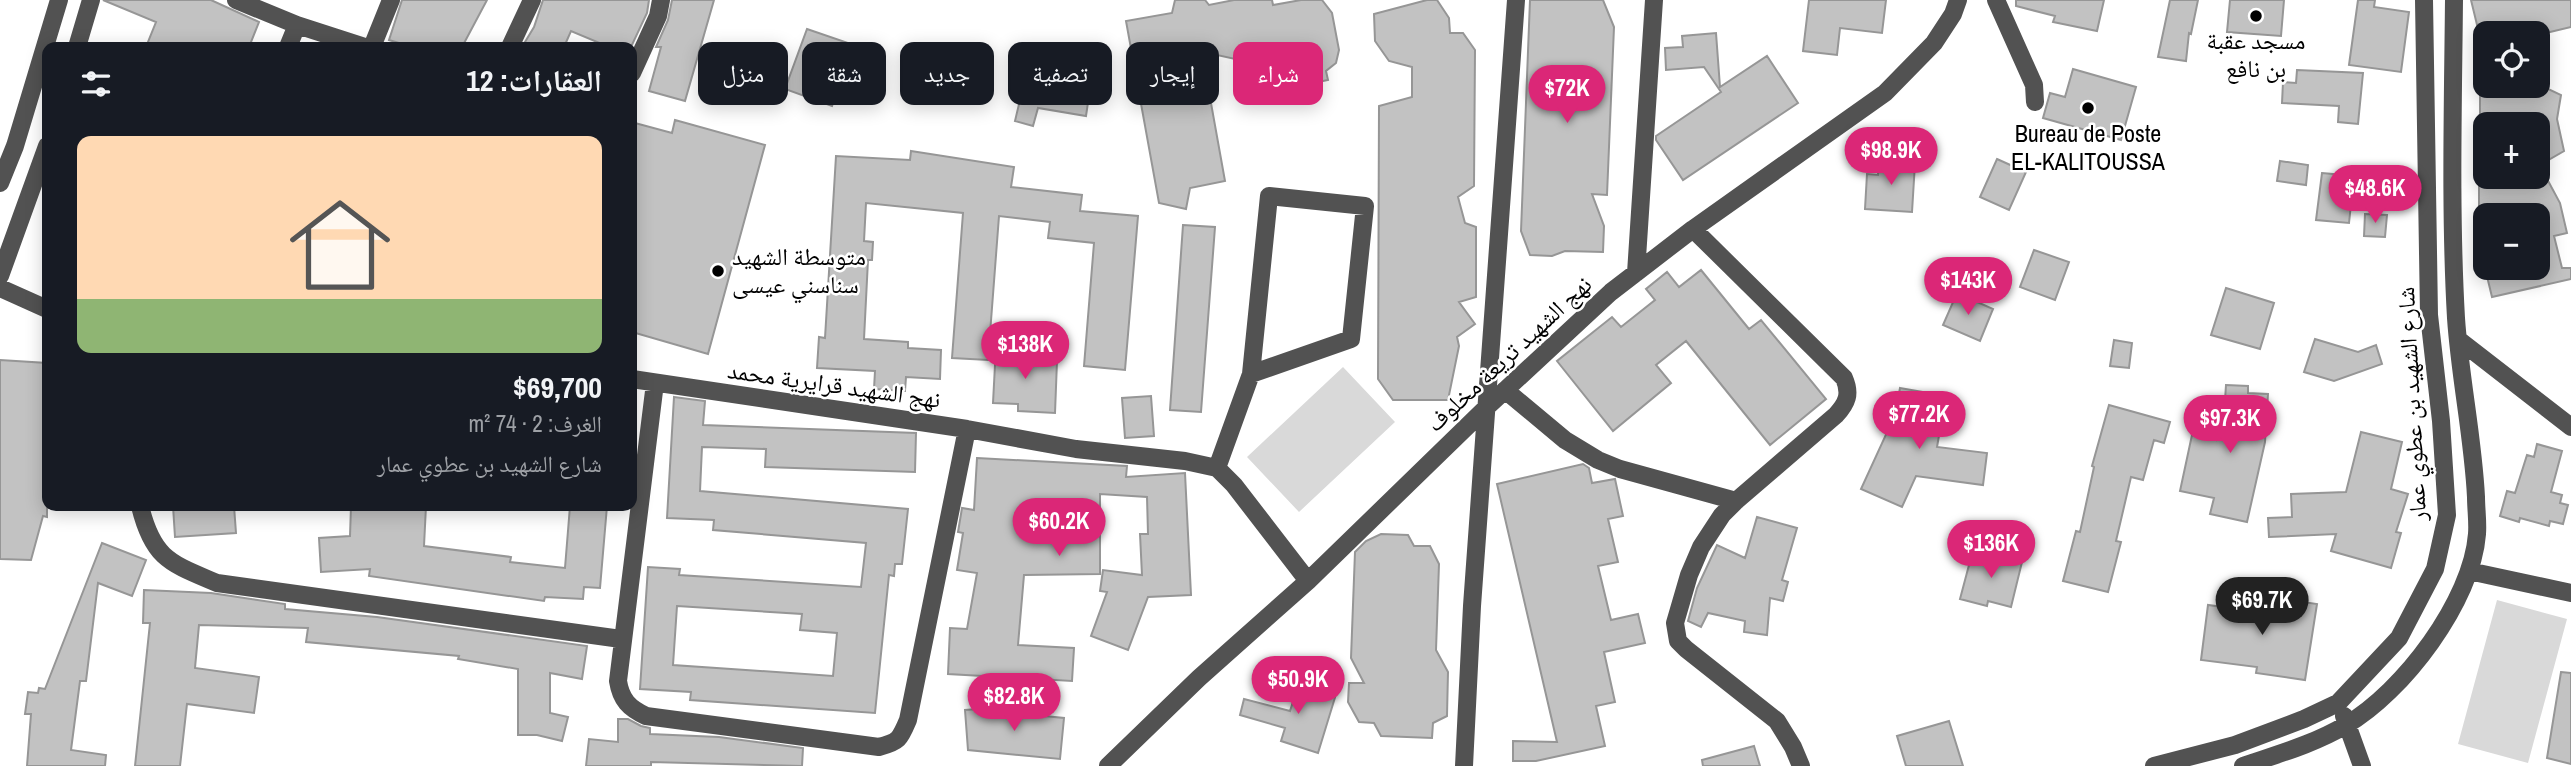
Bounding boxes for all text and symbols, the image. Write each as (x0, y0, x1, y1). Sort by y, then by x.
marker: مسجد عقبة بن نافع (2248, 8, 2264, 24)
map controls (2473, 21, 2550, 280)
button: locate (2473, 21, 2550, 98)
place label: مسجد عقبة بن نافع (2207, 24, 2305, 84)
chip: منزل (698, 42, 788, 105)
chip: شقة (802, 42, 886, 105)
chip: جديد (900, 42, 994, 105)
chip: تصفية (1008, 42, 1112, 105)
chip: إيجار (1126, 42, 1219, 105)
chip: شراء (1233, 42, 1323, 105)
text: العقارات: 12 (466, 60, 602, 100)
icon: filters (77, 65, 115, 103)
pin: $72K (1526, 66, 1608, 125)
text: $72K (1544, 72, 1590, 103)
marker: Bureau de Poste EL-KALITOUSSA (2080, 100, 2096, 116)
button: + (2473, 112, 2550, 189)
place label: Bureau de Poste EL-KALITOUSSA (2011, 117, 2166, 177)
pin: $98.9K (1834, 128, 1948, 187)
text: $98.9K (1861, 134, 1921, 165)
pin: $48.6K (2318, 166, 2432, 225)
text: $48.6K (2345, 172, 2405, 203)
icon: home (277, 182, 403, 308)
button: − (2473, 203, 2550, 280)
place label: متوسطة الشهيد سناسني عيسى (732, 240, 866, 304)
pin: $143K (1919, 258, 2017, 317)
marker: متوسطة الشهيد سناسني عيسى (710, 263, 726, 279)
text: $143K (1940, 264, 1996, 295)
street label: نهج الشهيد تريعة مخلوف (1419, 268, 1598, 438)
street label: شارع الشهيد بن عطوي عمار (2389, 286, 2437, 523)
pin: $138K (976, 322, 1074, 381)
text: $138K (997, 328, 1053, 359)
street label: نهج الشهيد قرايرية محمد (726, 353, 943, 415)
text: $69,700 (513, 367, 602, 407)
pin: $77.2K (1862, 392, 1976, 451)
pin: $97.3K (2173, 396, 2287, 455)
text: $77.2K (1889, 398, 1949, 429)
text: $97.3K (2200, 402, 2260, 433)
text: الغرف: 2 · 74 m² (468, 408, 602, 439)
text: شارع الشهيد بن عطوي عمار (377, 448, 602, 479)
pin: $60.2K (1002, 498, 1116, 558)
text: $60.2K (1029, 505, 1089, 536)
pin: $136K (1942, 520, 2040, 580)
text: $136K (1963, 527, 2019, 558)
pin: $69.7K (2205, 578, 2319, 637)
text: $69.7K (2232, 584, 2292, 615)
pin: $50.9K (1241, 656, 1355, 716)
text: $50.9K (1268, 663, 1328, 694)
pin: $82.8K (957, 674, 1071, 733)
text: $82.8K (984, 680, 1044, 711)

